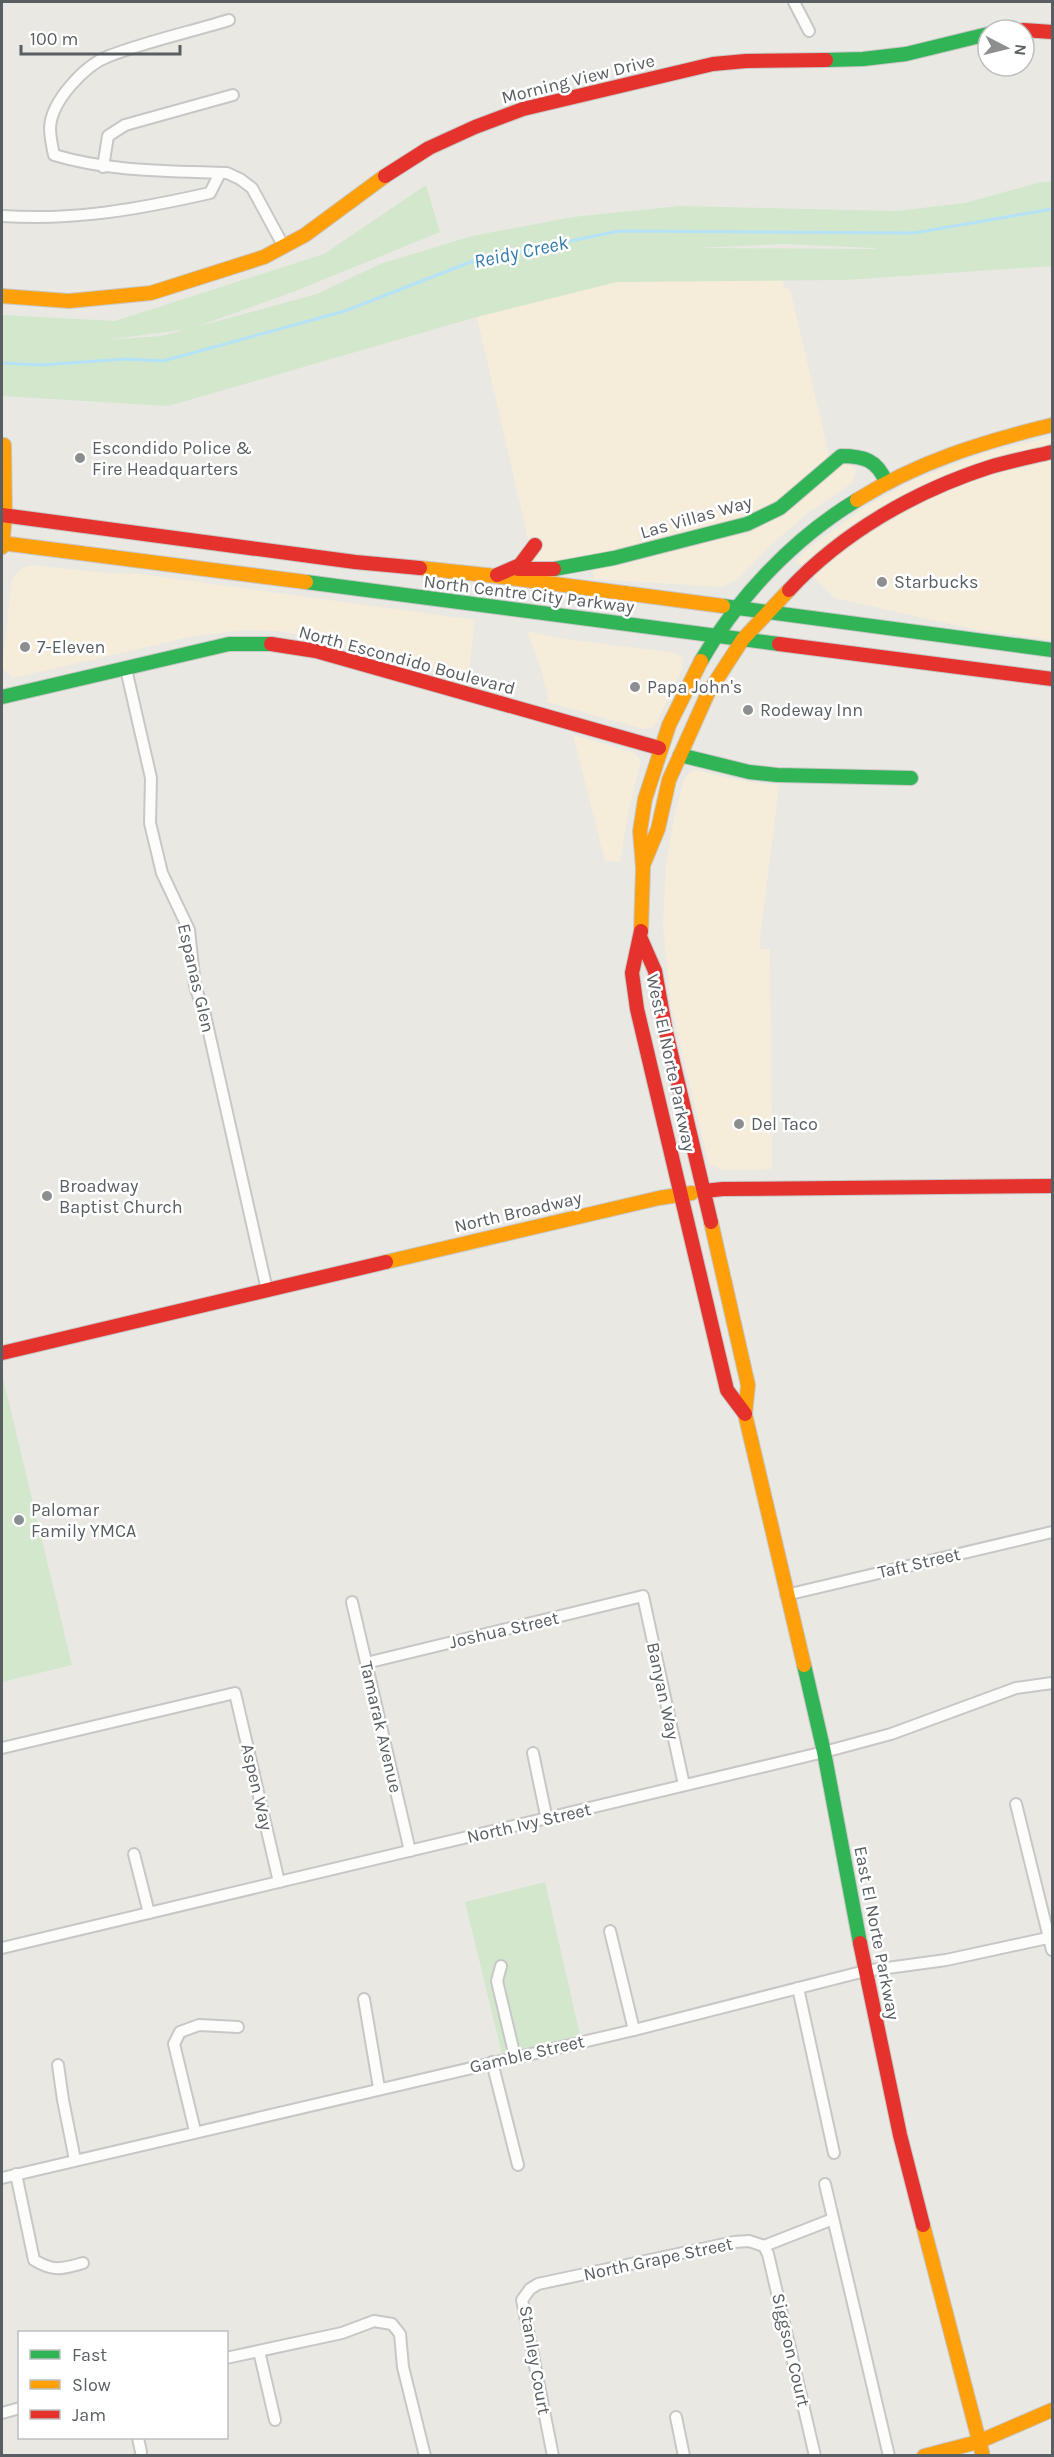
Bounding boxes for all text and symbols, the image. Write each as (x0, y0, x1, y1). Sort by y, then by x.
scale bar (21, 18, 180, 56)
north arrow (976, 18, 1036, 78)
text: 100 m (30, 28, 78, 50)
text: N (1010, 43, 1031, 57)
street label: Morning View Drive (499, 49, 657, 109)
water label: Reidy Creek (472, 231, 571, 273)
place label: Escondido Police & Fire Headquarters (92, 437, 252, 480)
marker: Escondido Police & Fire Headquarters (73, 451, 87, 465)
street label: Las Villas Way (638, 490, 755, 543)
street label: North Centre City Parkway (422, 570, 636, 618)
place label: Starbucks (894, 571, 979, 593)
marker: Starbucks (875, 575, 889, 589)
street label: North Escondido Boulevard (296, 620, 518, 700)
place label: 7-Eleven (37, 636, 105, 658)
marker: 7-Eleven (18, 640, 32, 654)
place label: Papa John's (647, 676, 742, 698)
marker: Papa John's (628, 680, 642, 694)
place label: Rodeway Inn (760, 699, 863, 721)
marker: Rodeway Inn (741, 703, 755, 717)
street label: Espanas Glen (173, 921, 219, 1035)
street label: West El Norte Parkway (641, 972, 701, 1155)
place label: Del Taco (751, 1113, 818, 1135)
marker: Del Taco (732, 1117, 746, 1131)
place label: Broadway Baptist Church (59, 1175, 183, 1218)
street label: North Broadway (452, 1187, 584, 1237)
marker: Broadway Baptist Church (40, 1189, 54, 1203)
place label: Palomar Family YMCA (31, 1499, 136, 1542)
marker: Palomar Family YMCA (12, 1513, 26, 1527)
street label: Taft Street (876, 1543, 963, 1583)
street label: Joshua Street (447, 1607, 561, 1653)
street label: Banyan Way (642, 1640, 684, 1742)
street label: Tamarak Avenue (355, 1659, 407, 1795)
street label: Aspen Way (236, 1741, 278, 1833)
street label: North Ivy Street (465, 1798, 593, 1848)
street label: East El Norte Parkway (849, 1844, 905, 2022)
street label: Gamble Street (468, 2030, 587, 2078)
street label: North Grape Street (581, 2232, 735, 2286)
street label: Siggson Court (767, 2291, 815, 2409)
street label: Stanley Court (515, 2304, 555, 2417)
legend (18, 2331, 228, 2439)
text: Fast (72, 2344, 107, 2366)
text: Slow (72, 2374, 111, 2396)
text: Jam (72, 2404, 106, 2426)

